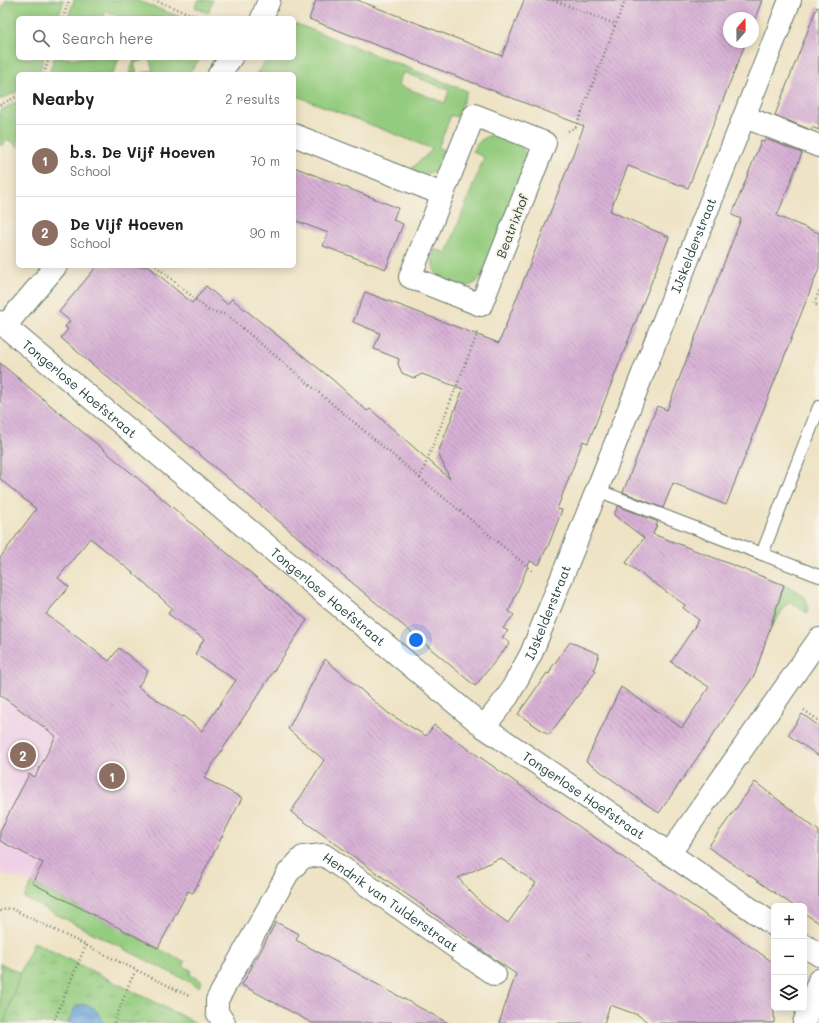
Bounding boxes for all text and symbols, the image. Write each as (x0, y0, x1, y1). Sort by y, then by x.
north arrow (723, 12, 759, 48)
search box (16, 16, 296, 60)
icon: search (30, 27, 52, 49)
text: Search here (62, 28, 153, 48)
text: Nearby (32, 87, 94, 109)
text: 2 results (225, 90, 280, 107)
text: b.s. De Vijf Hoeven (70, 142, 215, 162)
text: 1 (42, 152, 48, 169)
text: 70 m (250, 152, 280, 169)
text: School (70, 162, 111, 179)
street label: Beatrixhof (492, 191, 532, 260)
street label: IJskelderstraat (667, 195, 719, 295)
text: De Vijf Hoeven (70, 214, 183, 234)
text: 2 (41, 224, 49, 241)
text: 90 m (250, 224, 280, 241)
text: School (70, 234, 111, 251)
street label: Tongerlose Hoefstraat (19, 335, 141, 441)
street label: Tongerlose Hoefstraat (268, 543, 390, 649)
street label: IJskelderstraat (520, 562, 574, 663)
your location (406, 630, 426, 650)
pin: 2 (10, 740, 36, 770)
street label: Tongerlose Hoefstraat (520, 747, 649, 843)
pin: 1 (99, 761, 125, 791)
street label: Hendrik van Tulderstraat (320, 848, 462, 955)
map controls (771, 903, 807, 1011)
button: + (771, 903, 807, 939)
button: − (771, 939, 807, 975)
button: layers (771, 975, 807, 1011)

